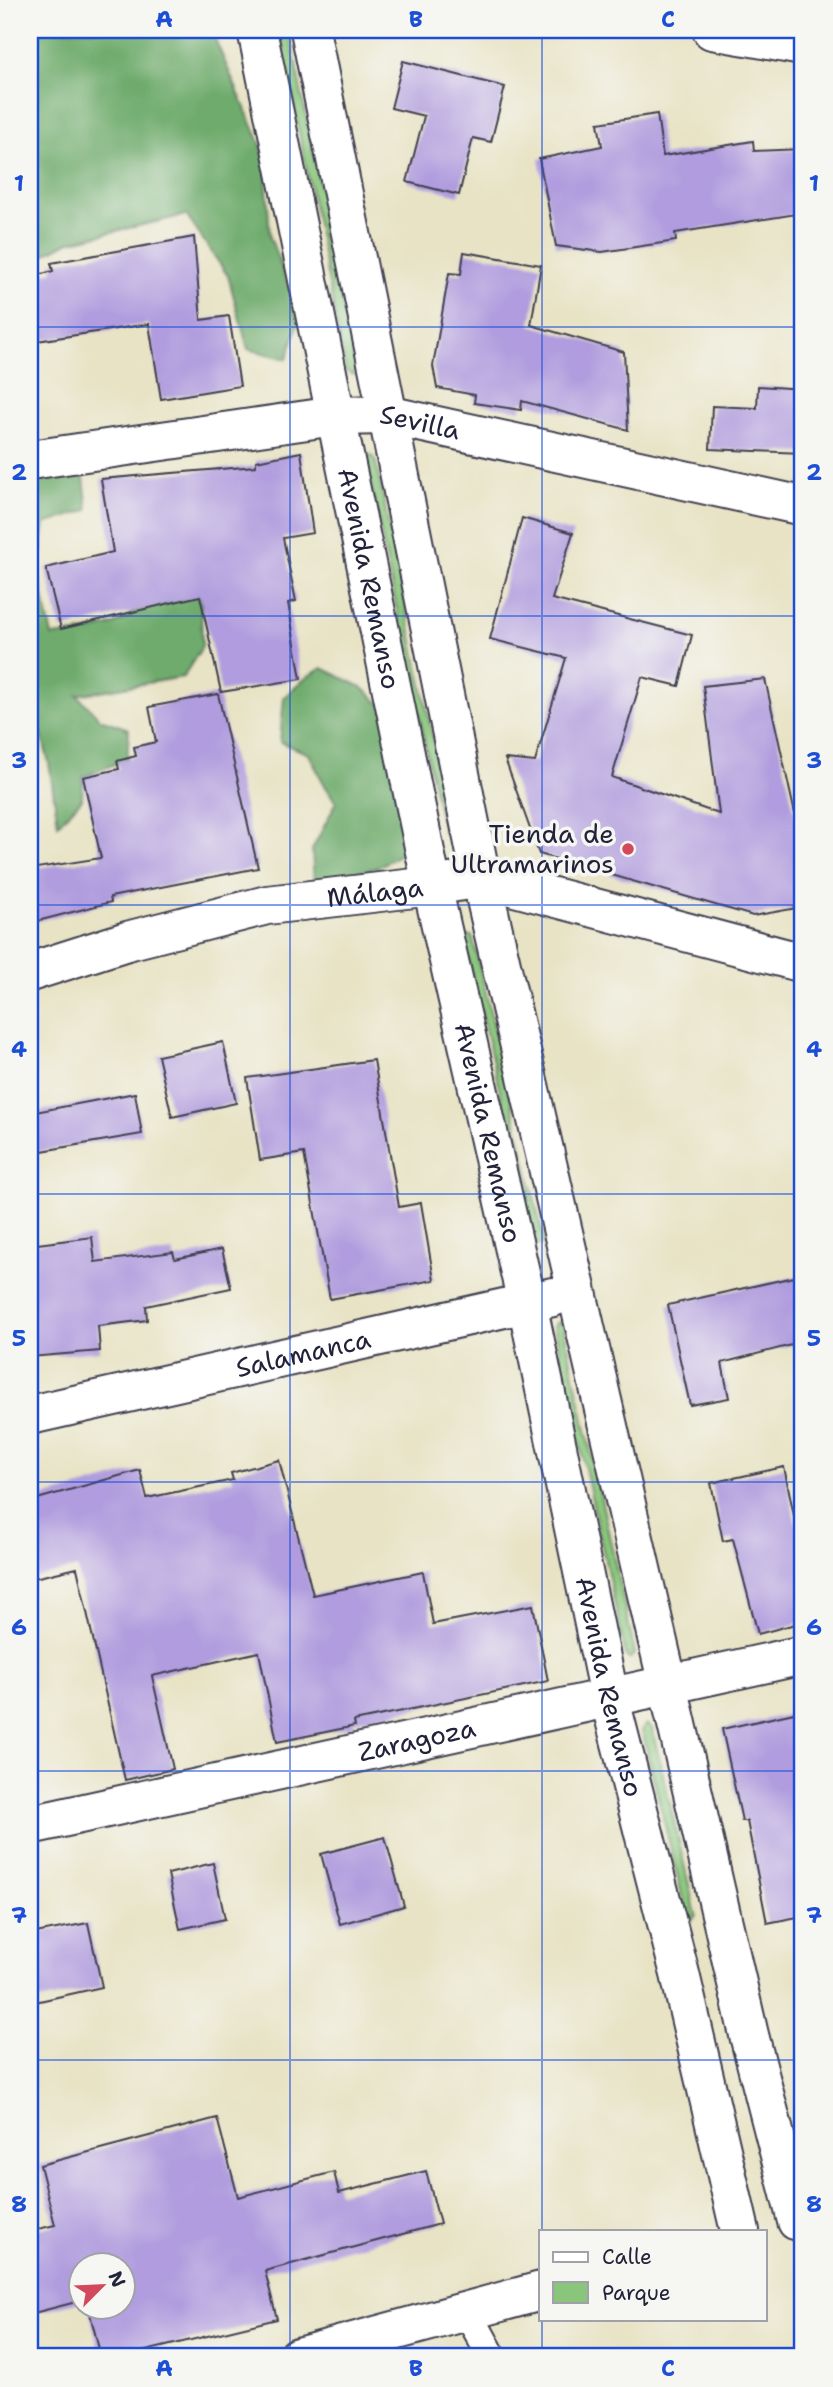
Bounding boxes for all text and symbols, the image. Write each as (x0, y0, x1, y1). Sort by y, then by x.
text: A (155, 4, 173, 34)
text: B (409, 4, 423, 34)
text: C (661, 4, 675, 34)
text: 1 (14, 168, 24, 198)
text: 1 (809, 168, 819, 198)
street label: Sevilla (377, 396, 463, 447)
text: 2 (11, 457, 27, 487)
text: 2 (806, 457, 822, 487)
street label: Avenida Remanso (330, 465, 409, 692)
text: 3 (11, 745, 27, 775)
text: 3 (806, 745, 822, 775)
place label: Tienda de Ultramarinos (451, 816, 614, 881)
marker: Tienda de Ultramarinos (620, 841, 636, 857)
street label: Málaga (325, 869, 425, 915)
street label: Avenida Remanso (447, 1019, 531, 1246)
text: 4 (11, 1034, 27, 1064)
text: 4 (806, 1034, 822, 1064)
street label: Salamanca (232, 1321, 374, 1385)
text: 5 (12, 1323, 26, 1353)
text: 5 (807, 1323, 821, 1353)
street label: Avenida Remanso (568, 1574, 652, 1801)
text: 6 (11, 1612, 27, 1642)
text: 6 (806, 1612, 822, 1642)
street label: Zaragoza (355, 1710, 479, 1769)
text: 7 (11, 1900, 27, 1930)
text: 7 (806, 1900, 822, 1930)
text: 8 (11, 2189, 27, 2219)
text: 8 (806, 2189, 822, 2219)
legend (539, 2230, 766, 2320)
text: Calle (602, 2243, 652, 2271)
north arrow (66, 2250, 136, 2320)
text: N (103, 2267, 132, 2291)
text: Parque (602, 2279, 671, 2307)
text: A (155, 2353, 173, 2383)
text: B (409, 2353, 423, 2383)
text: C (661, 2353, 675, 2383)

